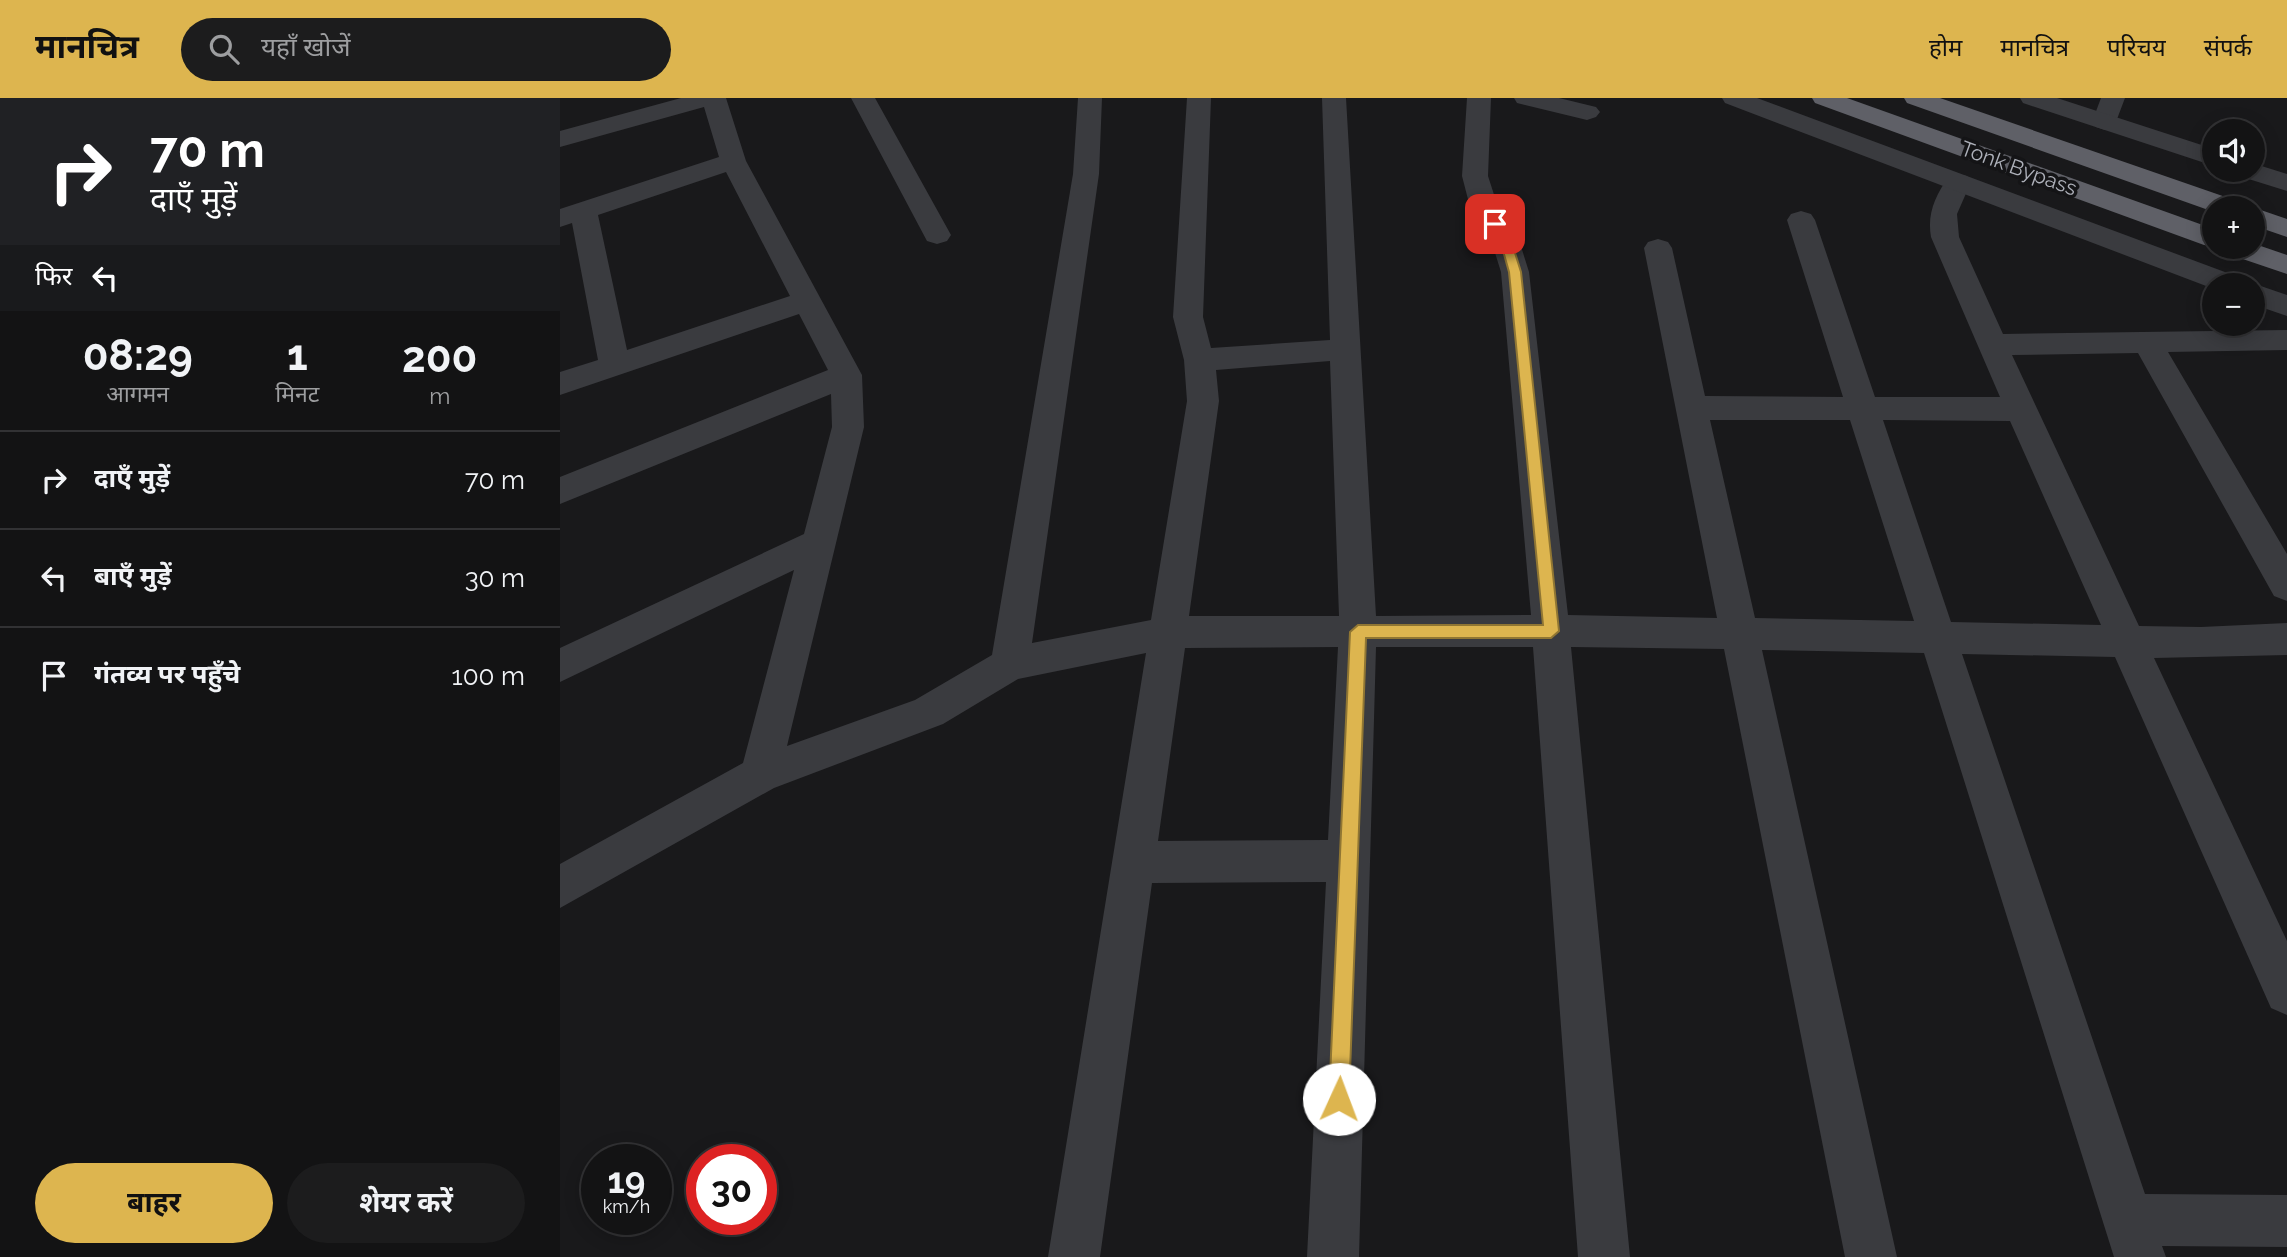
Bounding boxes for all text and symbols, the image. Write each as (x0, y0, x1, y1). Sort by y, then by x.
search box (181, 18, 671, 81)
text: मानचित्र (35, 27, 139, 66)
icon: search (205, 30, 243, 68)
text: यहाँ खोजें (261, 32, 351, 62)
text: होम (1929, 33, 1962, 62)
text: मानचित्र (2000, 33, 2069, 62)
text: परिचय (2107, 33, 2166, 62)
text: संपर्क (2204, 33, 2252, 62)
map controls (2202, 119, 2265, 336)
button: sound (2202, 119, 2265, 182)
text: 70 m (150, 121, 265, 178)
icon: right (35, 126, 126, 217)
street label: Tonk Bypass (1958, 135, 2080, 201)
text: दाएँ मुड़ें (150, 180, 237, 217)
pin (1465, 194, 1525, 254)
button: + (2202, 196, 2265, 259)
icon: arrive (1476, 205, 1514, 243)
icon: left (86, 259, 124, 297)
text: फिर (35, 261, 72, 291)
button: − (2202, 273, 2265, 336)
text: 08:29 (83, 331, 193, 380)
text: 1 (287, 331, 308, 380)
text: 200 (402, 333, 477, 382)
text: आगमन (106, 380, 169, 407)
text: मिनट (275, 380, 319, 407)
text: m (429, 382, 450, 409)
icon: right (35, 461, 73, 499)
text: दाएँ मुड़ें (94, 463, 170, 493)
text: 70 m (465, 465, 525, 495)
icon: left (35, 559, 73, 597)
text: बाएँ मुड़ें (94, 561, 172, 591)
text: 30 m (465, 563, 525, 593)
icon: arrive (35, 657, 73, 695)
text: गंतव्य पर पहुँचे (94, 659, 240, 689)
text: 100 m (452, 661, 525, 691)
position arrow (1302, 1062, 1376, 1136)
speed limit sign: 30 (686, 1144, 777, 1235)
text: 19 (608, 1160, 645, 1201)
button: बाहर (35, 1163, 273, 1243)
button: शेयर करें (287, 1163, 525, 1243)
text: km/h (603, 1196, 650, 1217)

